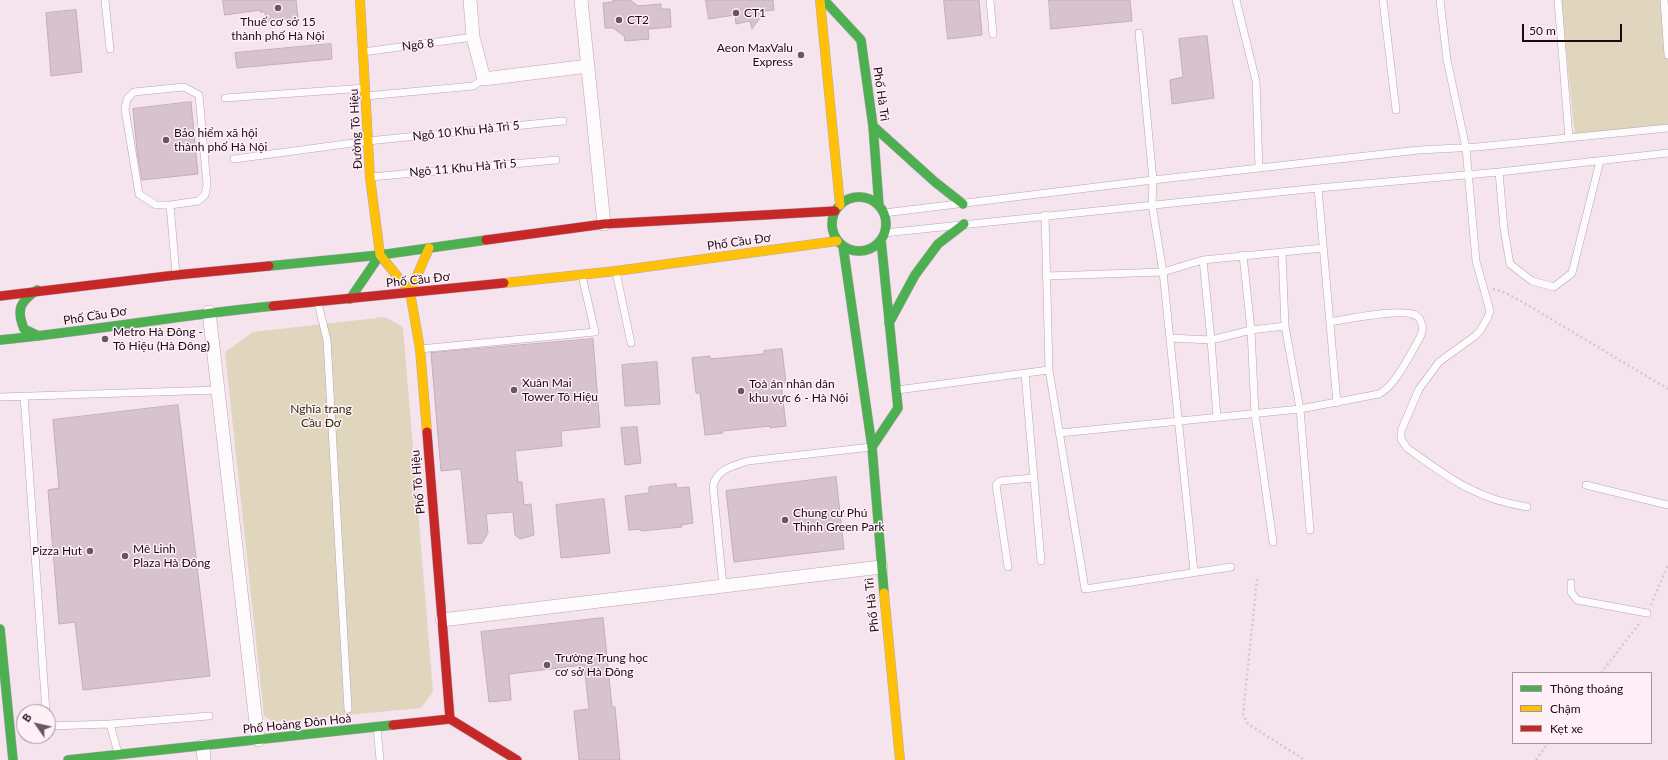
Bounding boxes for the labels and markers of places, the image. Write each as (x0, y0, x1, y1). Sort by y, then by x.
marker: Thuế cơ sở 15 thành phố Hà Nội (273, 3, 283, 13)
place label: CT1 (744, 6, 766, 20)
marker: CT1 (731, 8, 741, 18)
place label: CT2 (627, 13, 649, 27)
place label: Thuế cơ sở 15 thành phố Hà Nội (231, 15, 325, 43)
marker: CT2 (614, 15, 624, 25)
place label: Aeon MaxValu Express (717, 41, 793, 69)
marker: Aeon MaxValu Express (796, 50, 806, 60)
place label: Bảo hiểm xã hội thành phố Hà Nội (174, 126, 267, 154)
marker: Bảo hiểm xã hội thành phố Hà Nội (161, 135, 171, 145)
place label: Metro Hà Đông - Tô Hiệu (Hà Đông) (113, 325, 210, 353)
marker: Metro Hà Đông - Tô Hiệu (Hà Đông) (100, 334, 110, 344)
place label: Xuân Mai Tower Tô Hiệu (522, 376, 598, 404)
place label: Toà án nhân dân khu vực 6 - Hà Nội (749, 377, 848, 405)
marker: Xuân Mai Tower Tô Hiệu (509, 385, 519, 395)
marker: Toà án nhân dân khu vực 6 - Hà Nội (736, 386, 746, 396)
place label: Chung cư Phú Thịnh Green Park (793, 506, 885, 534)
marker: Chung cư Phú Thịnh Green Park (780, 515, 790, 525)
place label: Mê Linh Plaza Hà Đông (133, 542, 210, 570)
place label: Pizza Hut (32, 544, 82, 558)
marker: Pizza Hut (85, 546, 95, 556)
marker: Mê Linh Plaza Hà Đông (120, 551, 130, 561)
place label: Trường Trung học cơ sở Hà Đông (555, 651, 648, 679)
marker: Trường Trung học cơ sở Hà Đông (542, 660, 552, 670)

